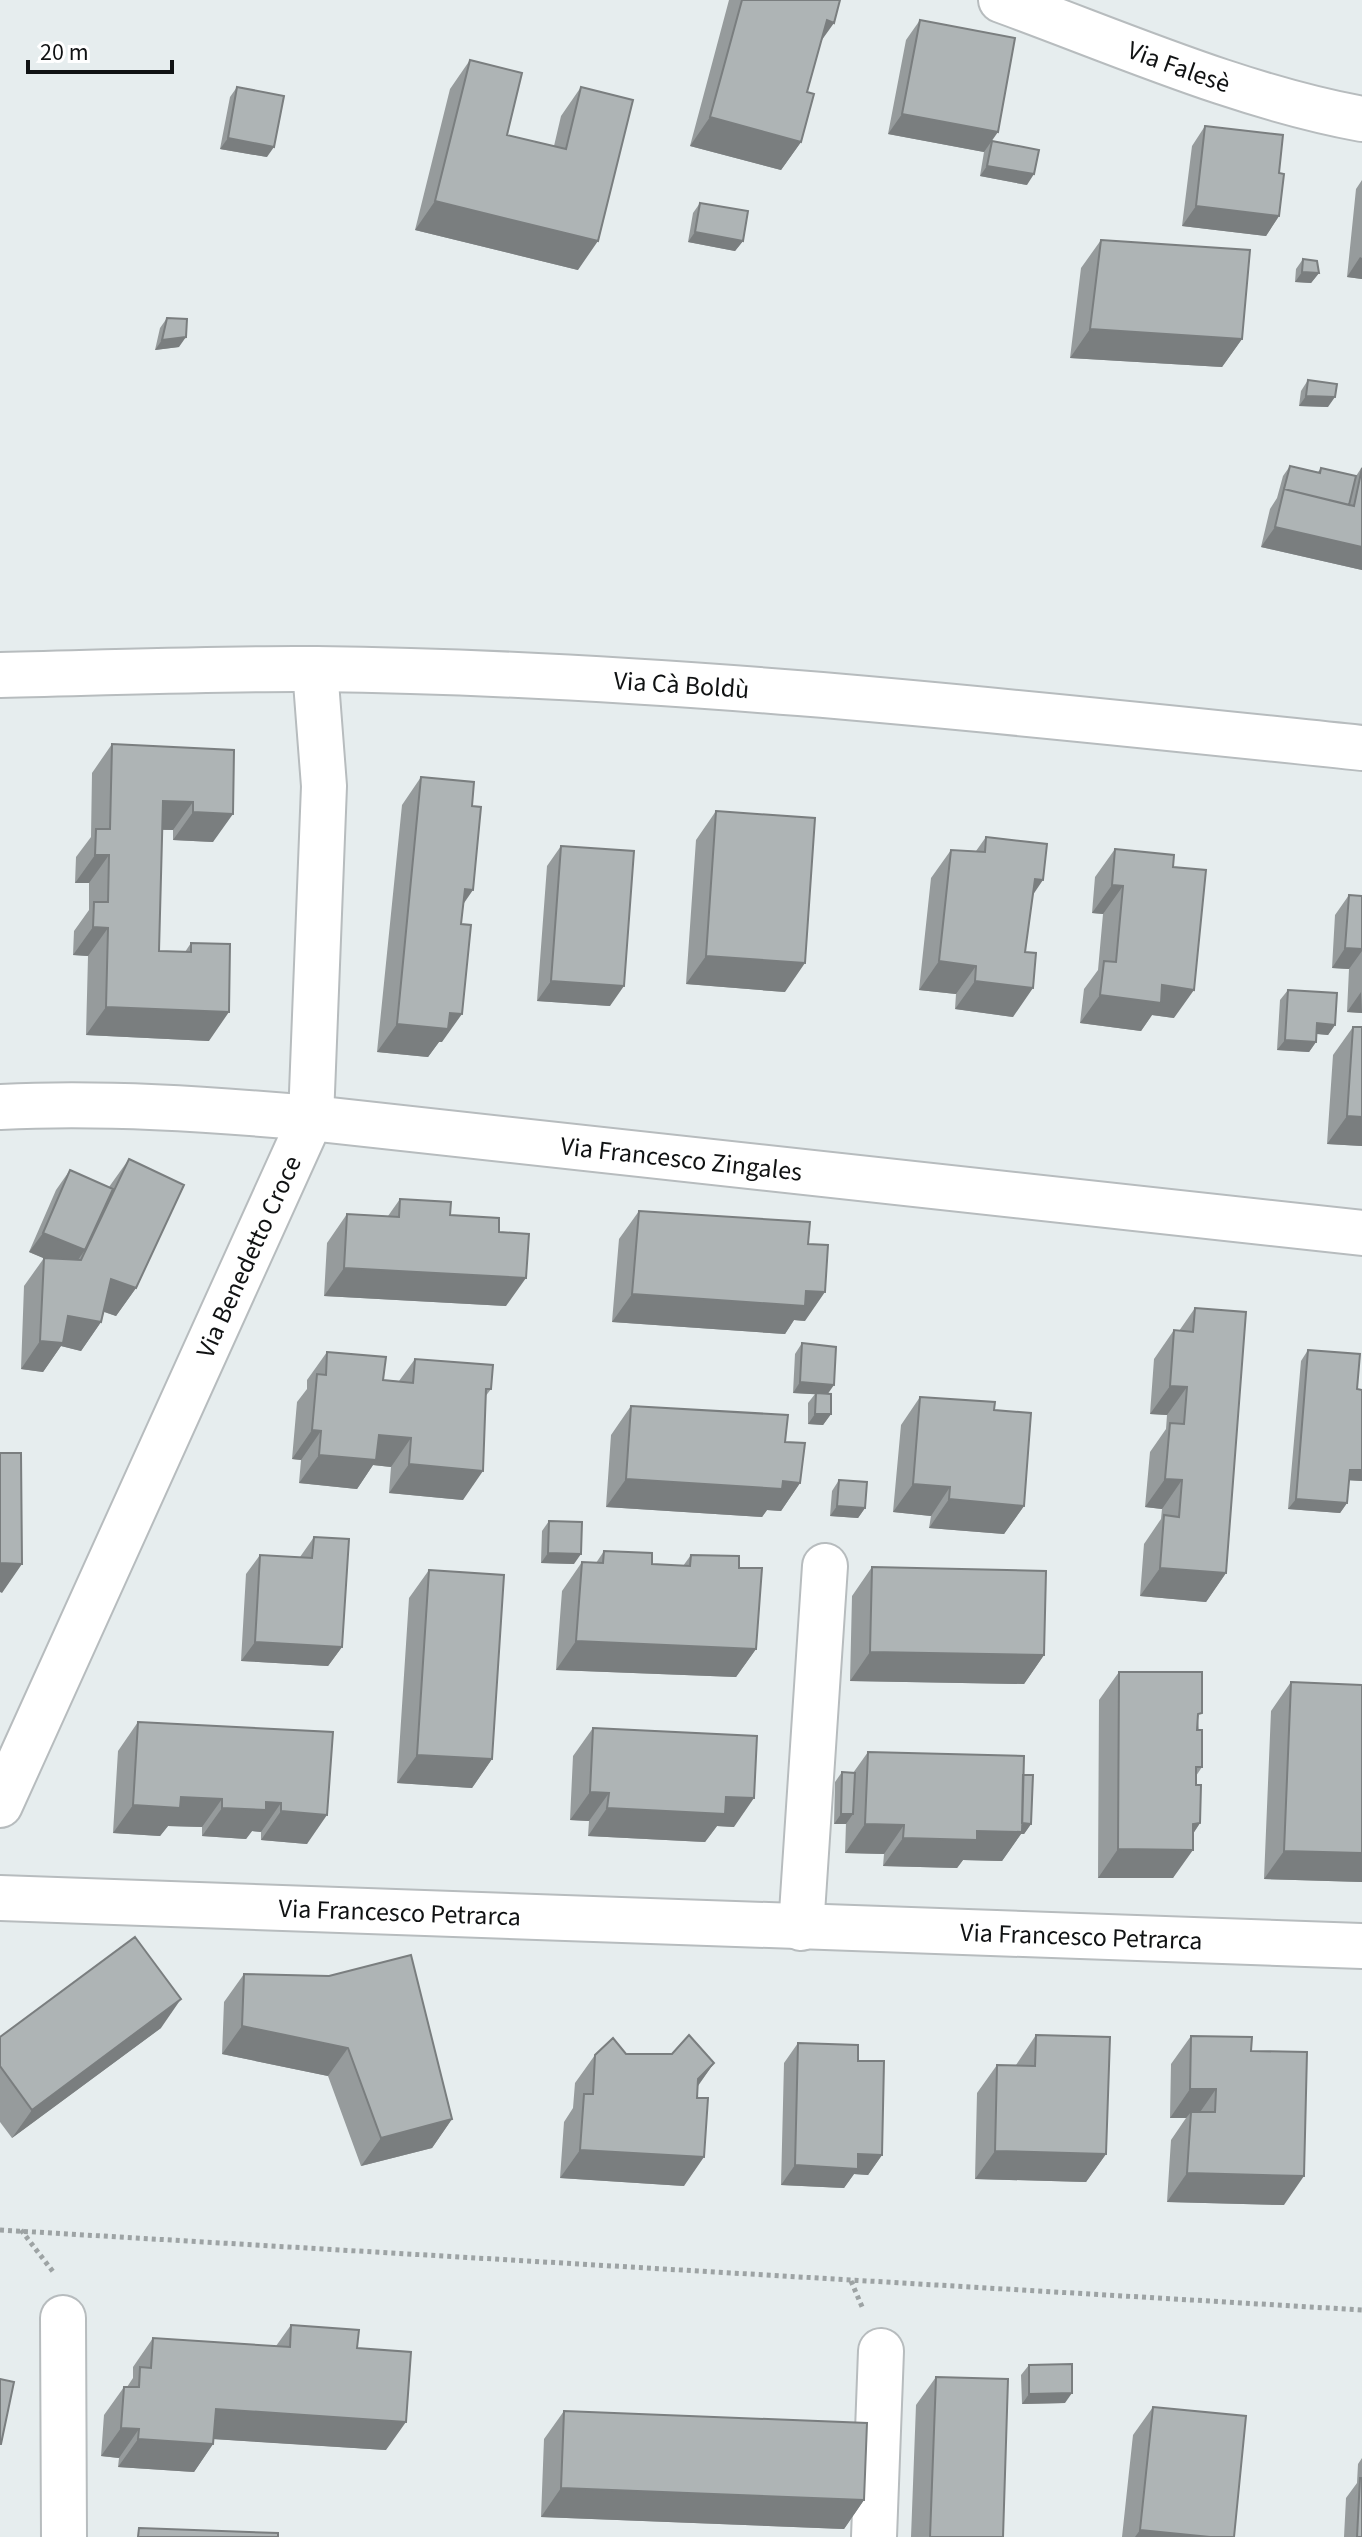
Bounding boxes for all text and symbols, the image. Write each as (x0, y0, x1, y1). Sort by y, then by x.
scale bar (28, 24, 172, 74)
street label: Via Falesè (1122, 32, 1235, 102)
text: 20 m (40, 35, 89, 70)
street label: Via Cà Boldù (613, 662, 751, 708)
street label: Via Francesco Zingales (559, 1127, 804, 1191)
street label: Via Benedetto Croce (187, 1150, 311, 1364)
street label: Via Francesco Petrarca (278, 1890, 522, 1935)
street label: Via Francesco Petrarca (959, 1914, 1203, 1959)

